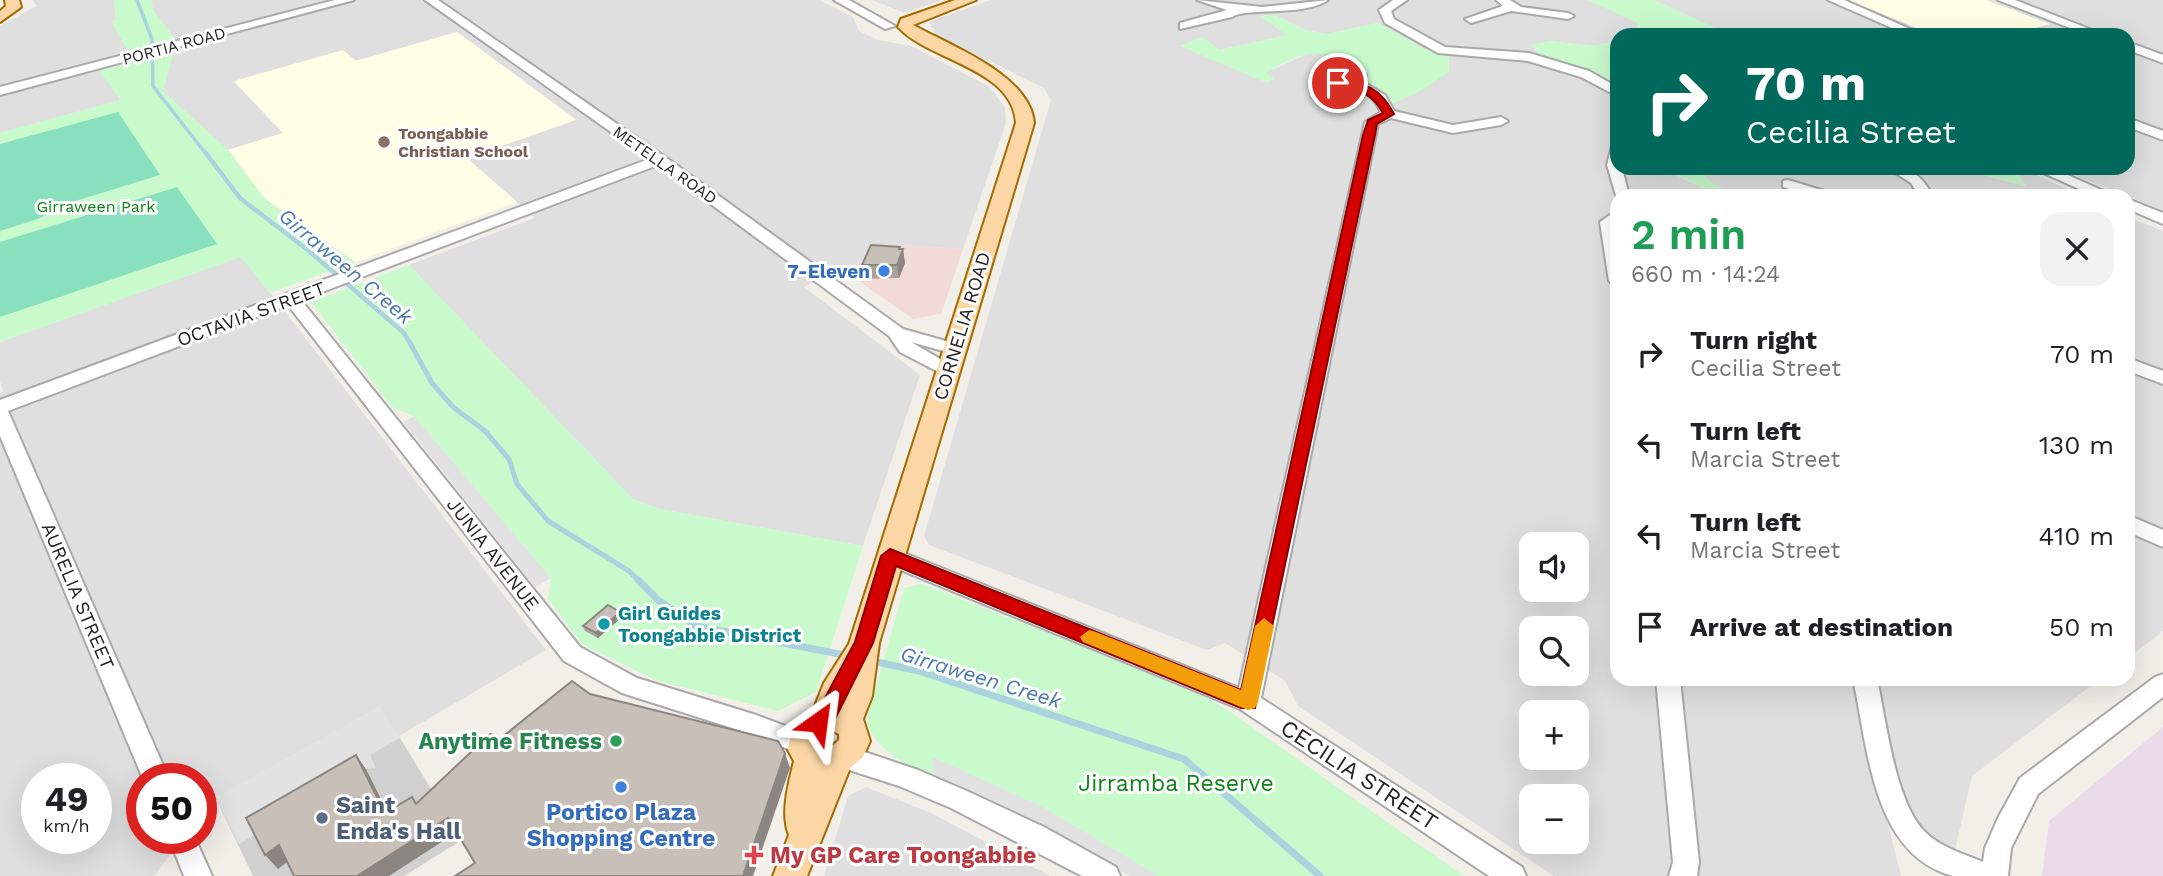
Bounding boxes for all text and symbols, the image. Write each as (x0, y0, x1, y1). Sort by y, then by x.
street label: PORTIA ROAD (120, 23, 228, 69)
pin (1308, 53, 1368, 113)
text: 70 m (1746, 54, 1866, 112)
icon: right (1631, 56, 1722, 147)
icon: arrive (1319, 64, 1357, 102)
text: Cecilia Street (1746, 113, 1956, 151)
street label: METELLA ROAD (609, 122, 721, 208)
place label: Toongabbie Christian School (398, 124, 529, 161)
marker: Toongabbie Christian School (376, 134, 392, 150)
park label: Girraween Park (37, 197, 155, 216)
water label: Girraween Creek (274, 203, 418, 330)
text: 2 min (1631, 210, 1746, 259)
button: close (2040, 212, 2114, 286)
street label: CORNELIA ROAD (929, 249, 995, 403)
place label: 7-Eleven (787, 260, 870, 283)
text: 660 m · 14:24 (1631, 261, 1780, 288)
marker: 7-Eleven (876, 263, 892, 279)
street label: OCTAVIA STREET (174, 277, 328, 351)
text: Turn right (1690, 325, 1817, 355)
icon: right (1631, 335, 1669, 373)
text: 70 m (2050, 339, 2114, 369)
text: Cecilia Street (1690, 355, 1841, 382)
text: Turn left (1690, 416, 1801, 446)
icon: left (1631, 426, 1669, 464)
text: 130 m (2039, 430, 2114, 460)
text: Marcia Street (1690, 446, 1840, 473)
street label: JUNIA AVENUE (442, 493, 544, 615)
text: Turn left (1690, 507, 1801, 537)
icon: left (1631, 517, 1669, 555)
street label: AURELIA STREET (37, 519, 119, 673)
text: 410 m (2039, 521, 2114, 551)
map controls (1519, 532, 1589, 854)
button: sound (1519, 532, 1589, 602)
text: Marcia Street (1690, 537, 1840, 564)
place label: Girl Guides Toongabbie District (618, 602, 802, 647)
icon: arrive (1631, 608, 1669, 646)
text: Arrive at destination (1690, 612, 1953, 642)
text: 50 m (2049, 612, 2114, 642)
marker: Girl Guides Toongabbie District (596, 616, 612, 632)
button: search (1519, 616, 1589, 686)
water label: Girraween Creek (898, 641, 1065, 714)
position arrow (781, 685, 855, 759)
button: + (1519, 700, 1589, 770)
street label: CECILIA STREET (1275, 714, 1443, 836)
place label: Anytime Fitness (419, 728, 602, 755)
marker: Anytime Fitness (608, 733, 624, 749)
speed limit sign: 50 (126, 763, 217, 854)
park label: Jirramba Reserve (1078, 770, 1274, 797)
text: 49 (44, 778, 89, 820)
marker: Portico Plaza Shopping Centre (613, 779, 629, 795)
button: − (1519, 784, 1589, 854)
place label: Saint Enda's Hall (336, 792, 462, 845)
place label: Portico Plaza Shopping Centre (527, 799, 715, 852)
marker: Saint Enda's Hall (314, 810, 330, 826)
text: km/h (43, 815, 90, 836)
place label: My GP Care Toongabbie (770, 842, 1036, 869)
marker: My GP Care Toongabbie (744, 845, 764, 865)

